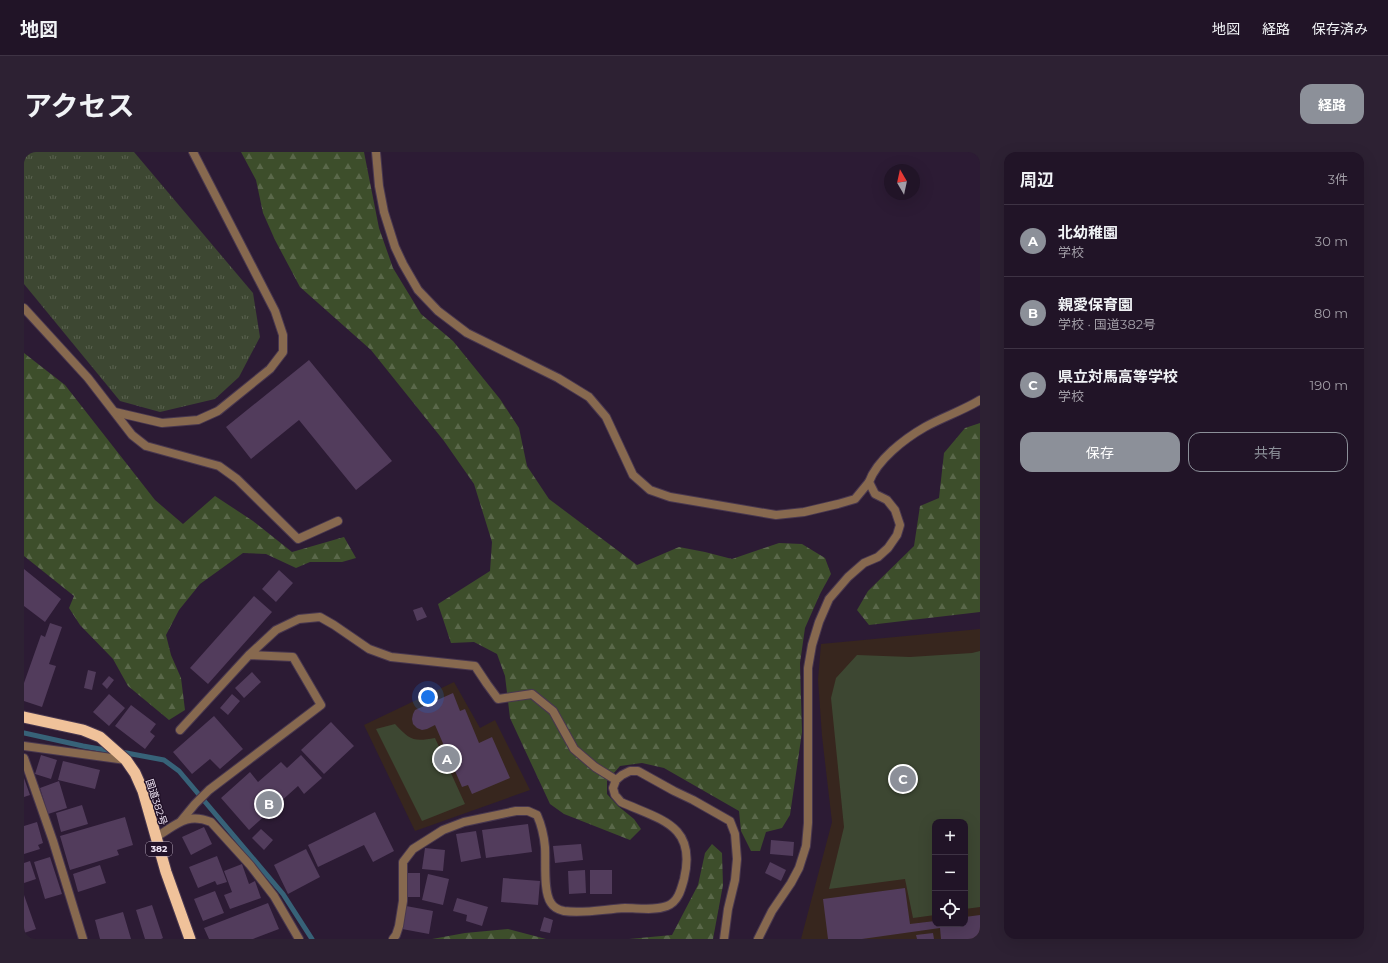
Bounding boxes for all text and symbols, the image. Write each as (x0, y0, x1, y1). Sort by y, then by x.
text: 地図 (20, 18, 58, 41)
text: 地図 (1212, 20, 1240, 38)
text: 経路 (1262, 20, 1290, 38)
text: 保存済み (1312, 20, 1368, 38)
button: 経路 (1300, 84, 1364, 124)
text: アクセス (24, 89, 135, 123)
north arrow (884, 164, 920, 200)
text: 周辺 (1020, 170, 1054, 190)
text: 3件 (1328, 171, 1348, 187)
text: 北幼稚園 (1058, 223, 1118, 242)
text: A (1028, 233, 1038, 249)
text: 30 m (1315, 233, 1348, 249)
text: 学校 (1058, 244, 1084, 260)
text: 親愛保育園 (1058, 295, 1133, 314)
text: B (1028, 305, 1038, 321)
text: 80 m (1314, 305, 1348, 321)
text: 学校 · 国道382号 (1058, 316, 1156, 332)
text: 県立対馬高等学校 (1058, 367, 1178, 386)
text: C (1028, 377, 1038, 393)
text: 190 m (1310, 377, 1348, 393)
text: 学校 (1058, 388, 1084, 404)
button: 保存 (1020, 432, 1180, 472)
button: 共有 (1188, 432, 1348, 472)
your location (418, 687, 438, 707)
pin: A (434, 744, 460, 774)
pin: C (890, 764, 916, 794)
street label: 国道382号 (143, 777, 170, 827)
pin: B (256, 789, 282, 819)
map controls (932, 819, 968, 927)
button: + (932, 819, 968, 855)
road number: 382 (146, 842, 172, 856)
button: − (932, 855, 968, 891)
button: locate (932, 891, 968, 927)

